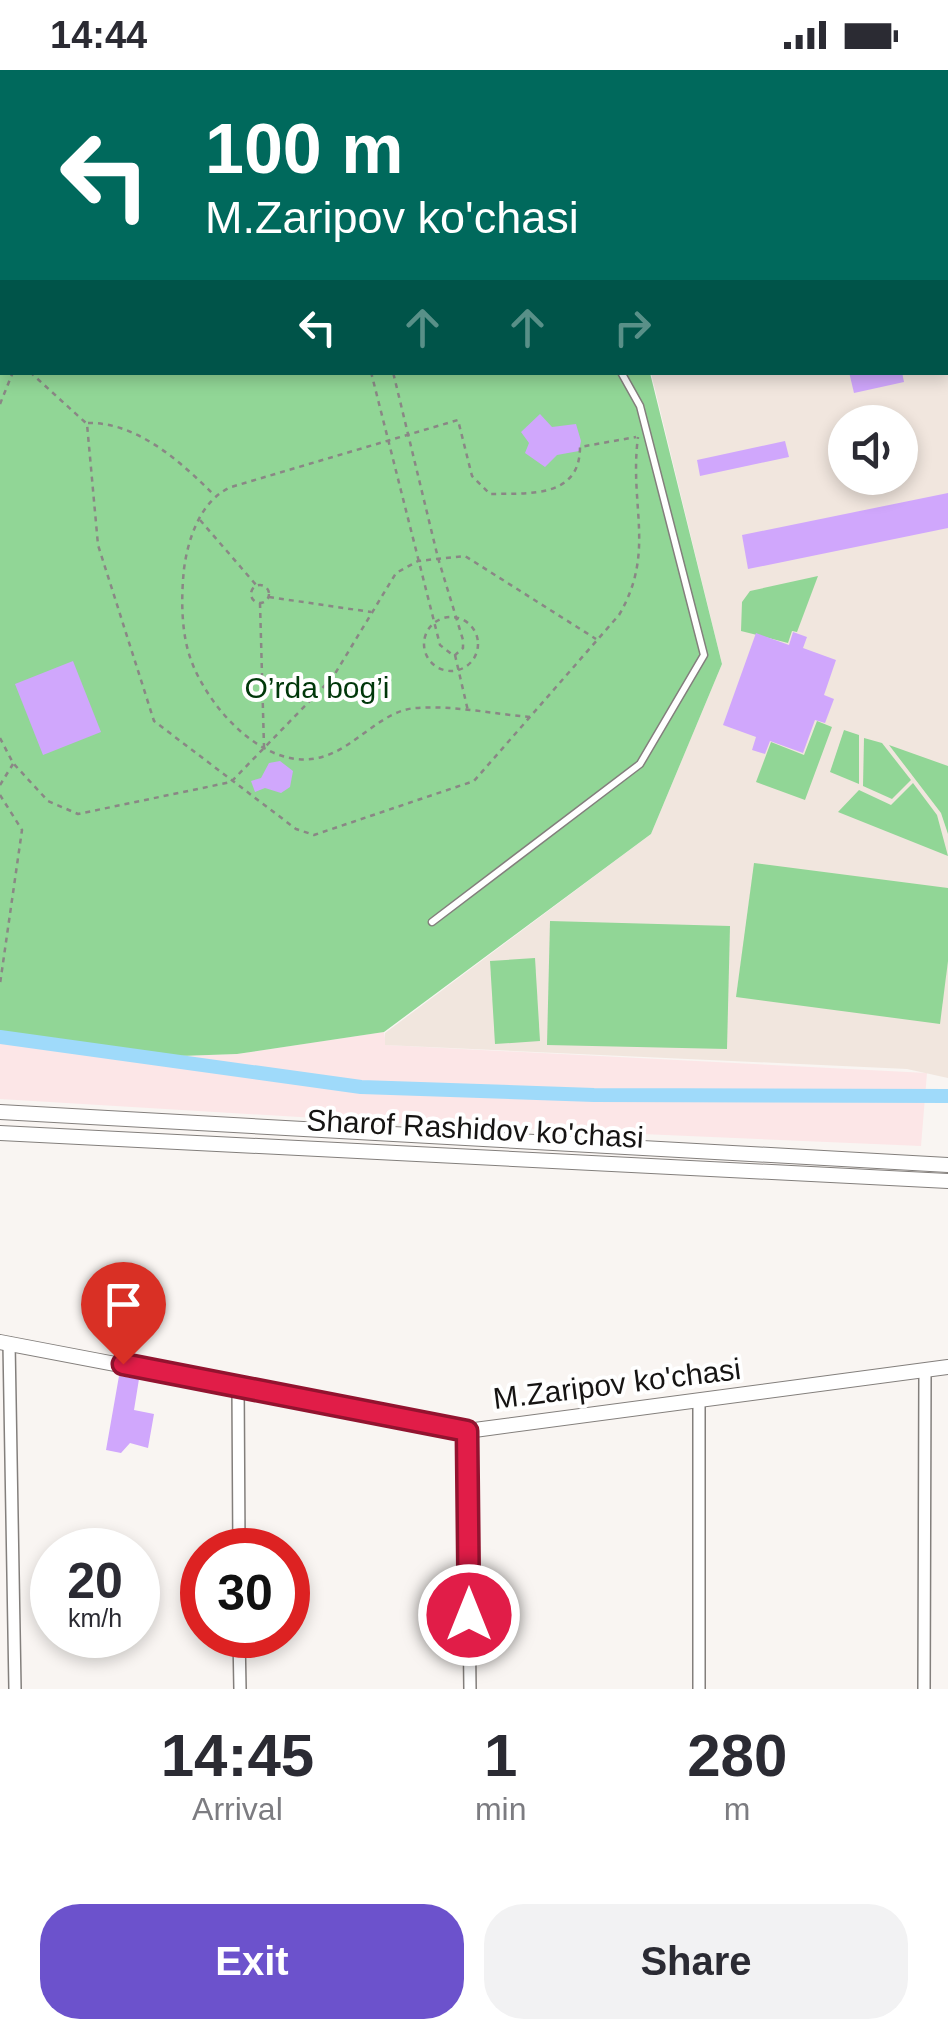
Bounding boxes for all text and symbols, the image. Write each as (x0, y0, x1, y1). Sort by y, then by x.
text: 14:44 (50, 14, 147, 56)
icon: left (40, 110, 170, 240)
text: 100 m (205, 110, 403, 188)
text: M.Zaripov ko'chasi (205, 192, 579, 243)
icon: left (290, 300, 345, 355)
icon: ahead (395, 300, 450, 355)
icon: ahead (500, 300, 555, 355)
icon: right (605, 300, 660, 355)
map controls (828, 405, 918, 495)
button: sound (828, 405, 918, 495)
park label: O’rda bog’i (244, 671, 390, 704)
street label: Sharof Rashidov ko'chasi (306, 1103, 644, 1154)
pin (81, 1262, 166, 1365)
icon: arrive (96, 1277, 151, 1332)
street label: M.Zaripov ko'chasi (491, 1352, 743, 1415)
speed limit sign: 30 (180, 1528, 310, 1658)
text: 20 (67, 1553, 123, 1609)
position arrow (417, 1563, 521, 1667)
text: km/h (68, 1604, 122, 1632)
text: 14:45 (161, 1722, 314, 1789)
text: 1 (484, 1722, 517, 1789)
text: 280 (687, 1722, 787, 1789)
text: Arrival (192, 1791, 283, 1827)
text: min (475, 1791, 526, 1827)
text: m (724, 1791, 751, 1827)
button: Exit (40, 1904, 464, 2019)
button: Share (484, 1904, 908, 2019)

